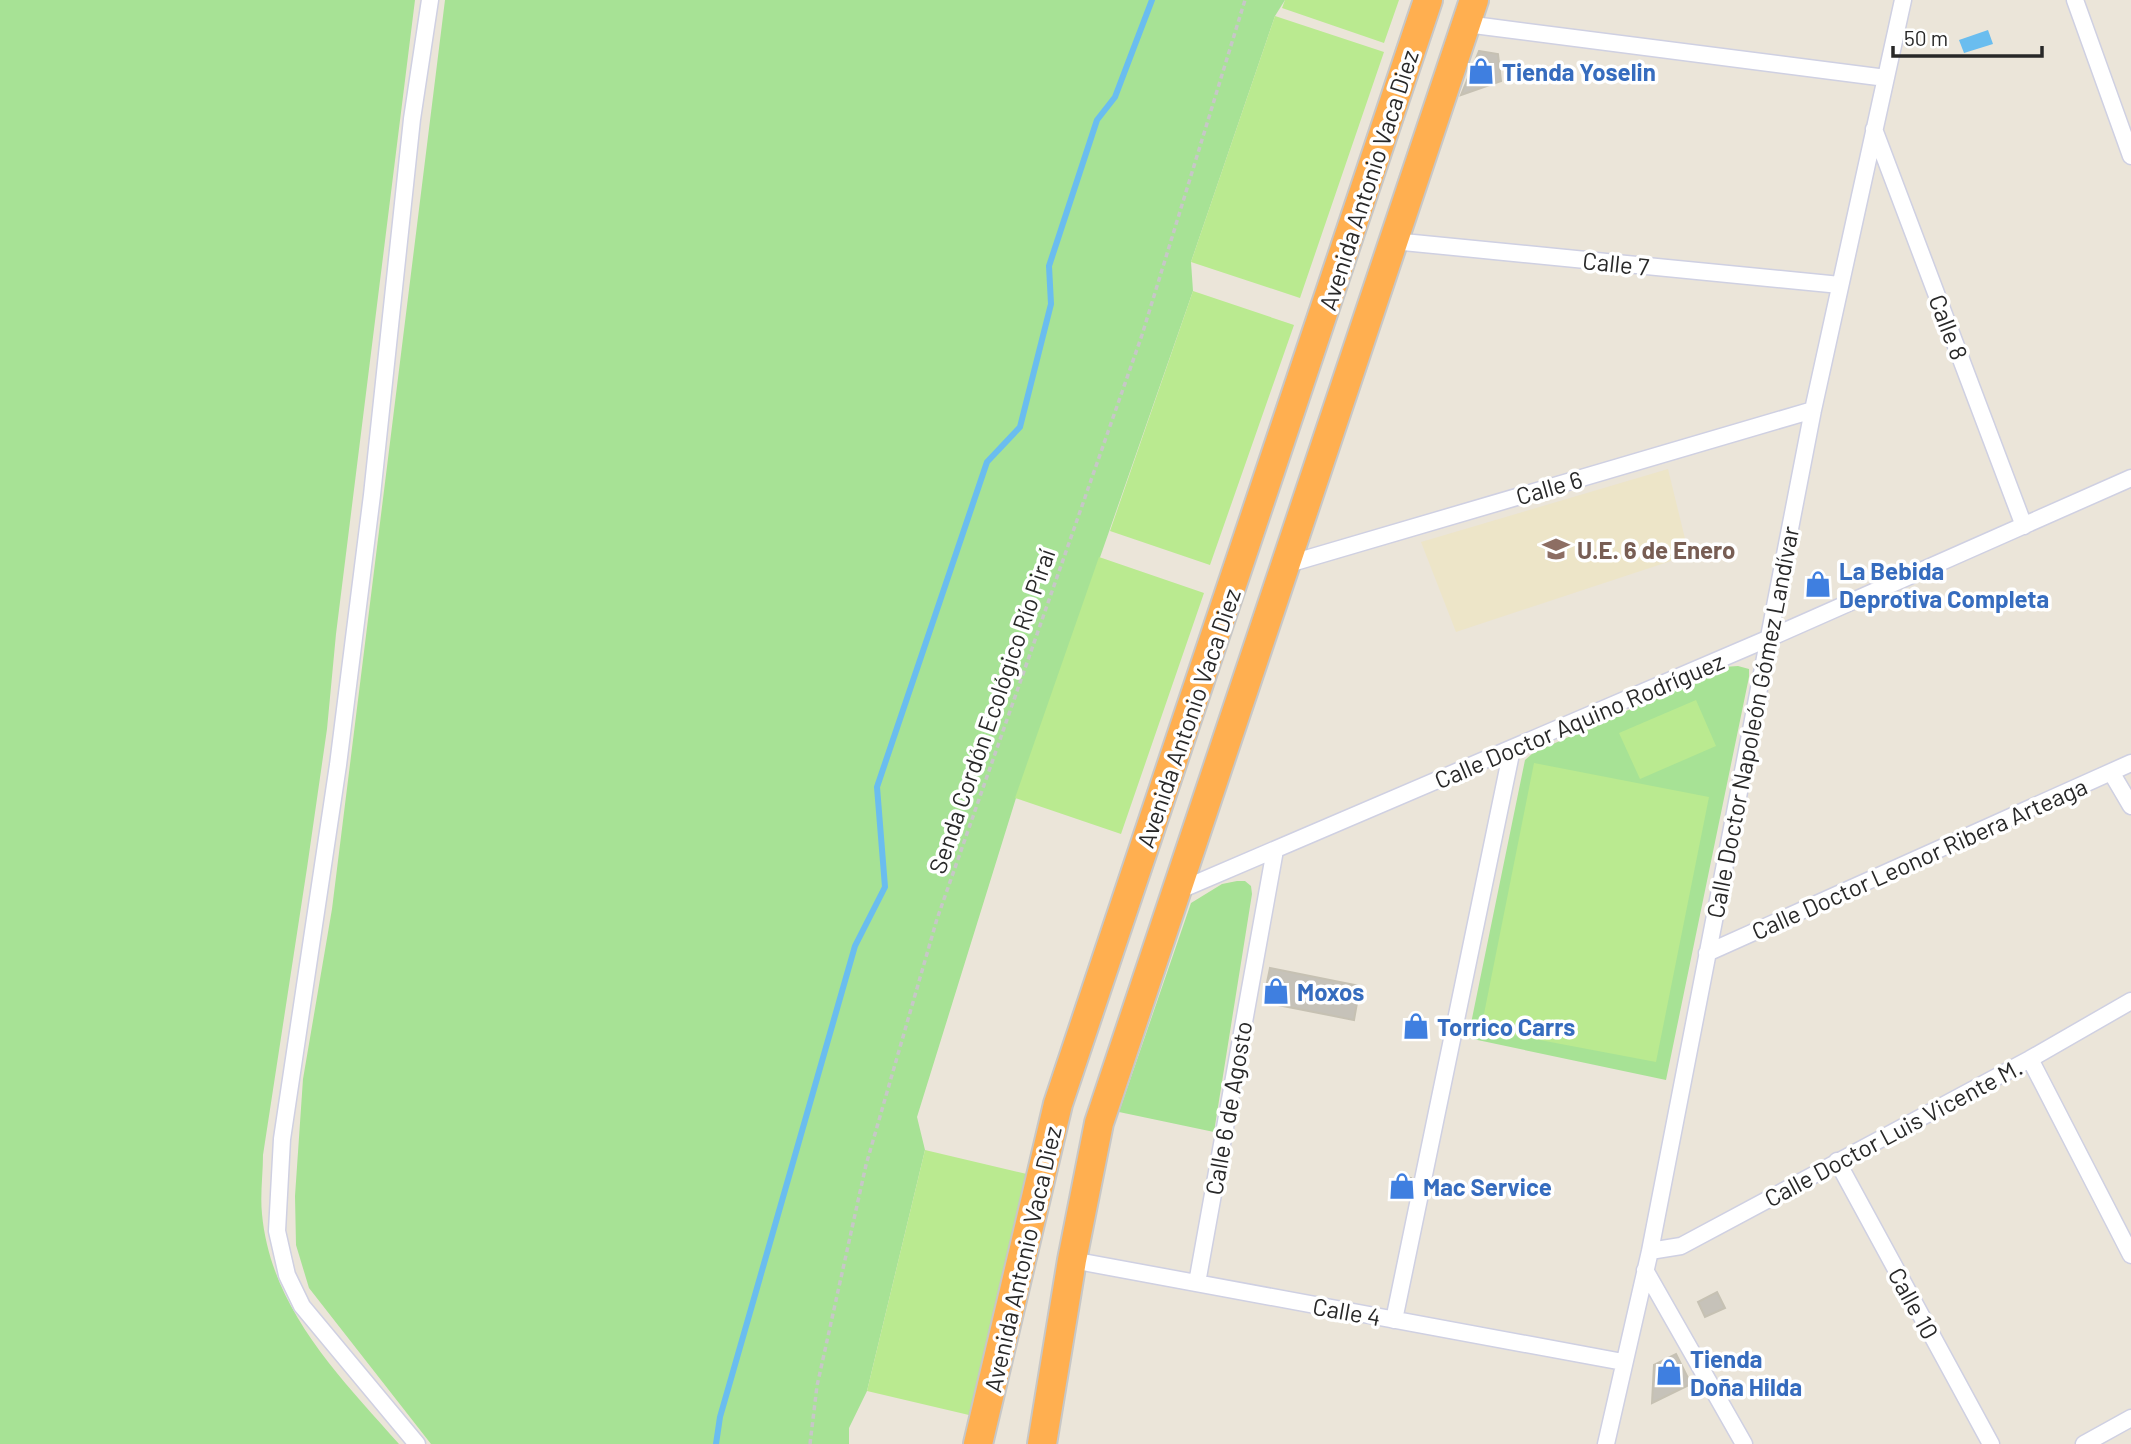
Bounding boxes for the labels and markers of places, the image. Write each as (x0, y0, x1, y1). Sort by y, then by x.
shop icon: Tienda Yoselin (1466, 56, 1496, 86)
place label: Tienda Yoselin (1502, 57, 1656, 86)
school or university icon: U.E. 6 de Enero (1541, 534, 1571, 564)
place label: U.E. 6 de Enero (1577, 535, 1735, 564)
place label: La Bebida Deprotiva Completa (1839, 556, 2049, 613)
shop icon: La Bebida Deprotiva Completa (1803, 569, 1833, 599)
shop icon: Moxos (1261, 976, 1291, 1006)
place label: Moxos (1297, 977, 1364, 1006)
shop icon: Torrico Carrs (1401, 1011, 1431, 1041)
place label: Torrico Carrs (1437, 1012, 1575, 1041)
shop icon: Mac Service (1387, 1171, 1417, 1201)
place label: Mac Service (1423, 1172, 1552, 1201)
place label: Tienda Doña Hilda (1690, 1344, 1802, 1401)
shop icon: Tienda Doña Hilda (1654, 1357, 1684, 1387)

